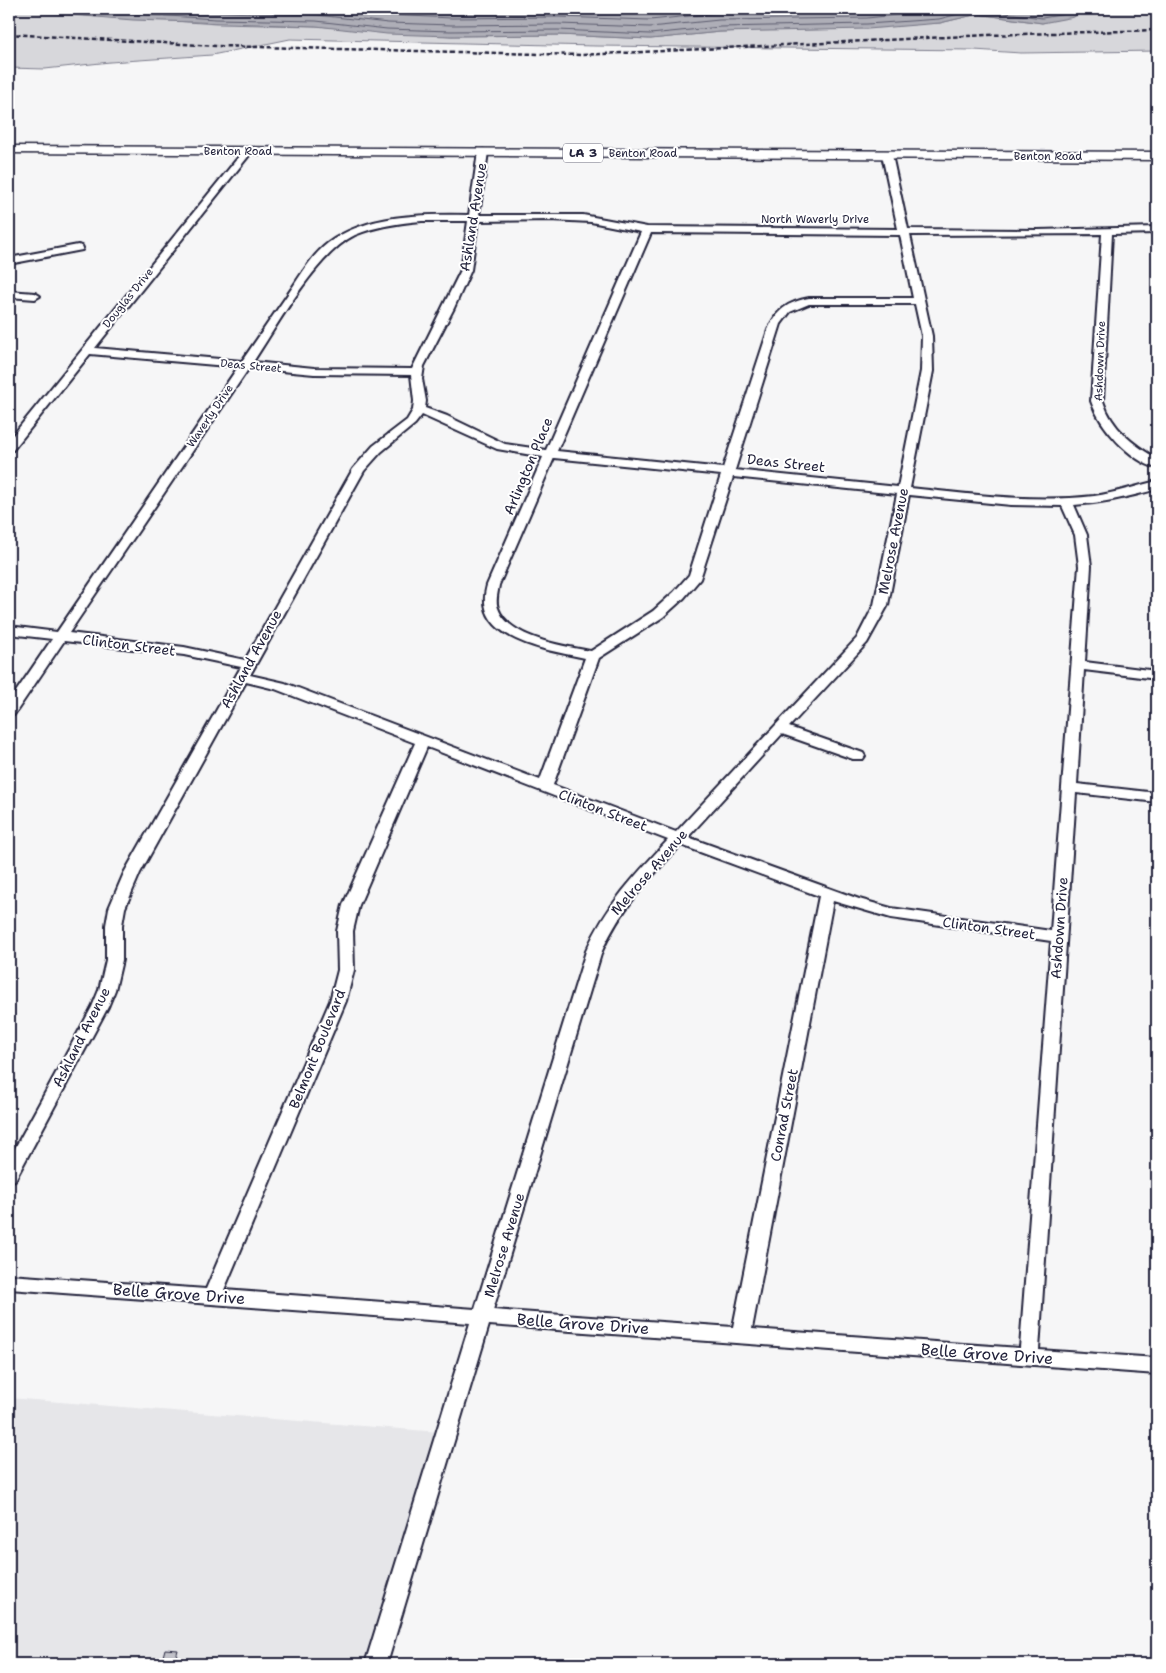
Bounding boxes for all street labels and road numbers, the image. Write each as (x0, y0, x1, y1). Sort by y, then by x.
street label: Benton Road (204, 144, 272, 159)
road number: LA 3 (563, 144, 603, 162)
street label: Benton Road (609, 146, 677, 161)
street label: Benton Road (1014, 149, 1082, 164)
street label: Ashland Avenue (456, 161, 490, 273)
street label: North Waverly Drive (761, 212, 869, 227)
street label: Douglas Drive (99, 265, 157, 331)
street label: Ashdown Drive (1091, 321, 1109, 401)
street label: Deas Street (220, 356, 283, 376)
street label: Waverly Drive (183, 381, 237, 451)
street label: Arlington Place (499, 414, 557, 517)
street label: Deas Street (746, 450, 826, 476)
street label: Melrose Avenue (874, 486, 912, 596)
street label: Ashland Avenue (217, 607, 286, 711)
street label: Clinton Street (82, 630, 176, 660)
street label: Clinton Street (556, 785, 650, 835)
street label: Melrose Avenue (607, 825, 691, 919)
street label: Ashdown Drive (1046, 876, 1072, 980)
street label: Clinton Street (941, 913, 1037, 943)
street label: Ashland Avenue (48, 984, 114, 1090)
street label: Belmont Boulevard (285, 987, 349, 1111)
street label: Conrad Street (766, 1067, 802, 1163)
street label: Melrose Avenue (480, 1191, 528, 1299)
street label: Belle Grove Drive (112, 1279, 246, 1309)
street label: Belle Grove Drive (516, 1309, 650, 1339)
street label: Belle Grove Drive (920, 1339, 1054, 1369)

